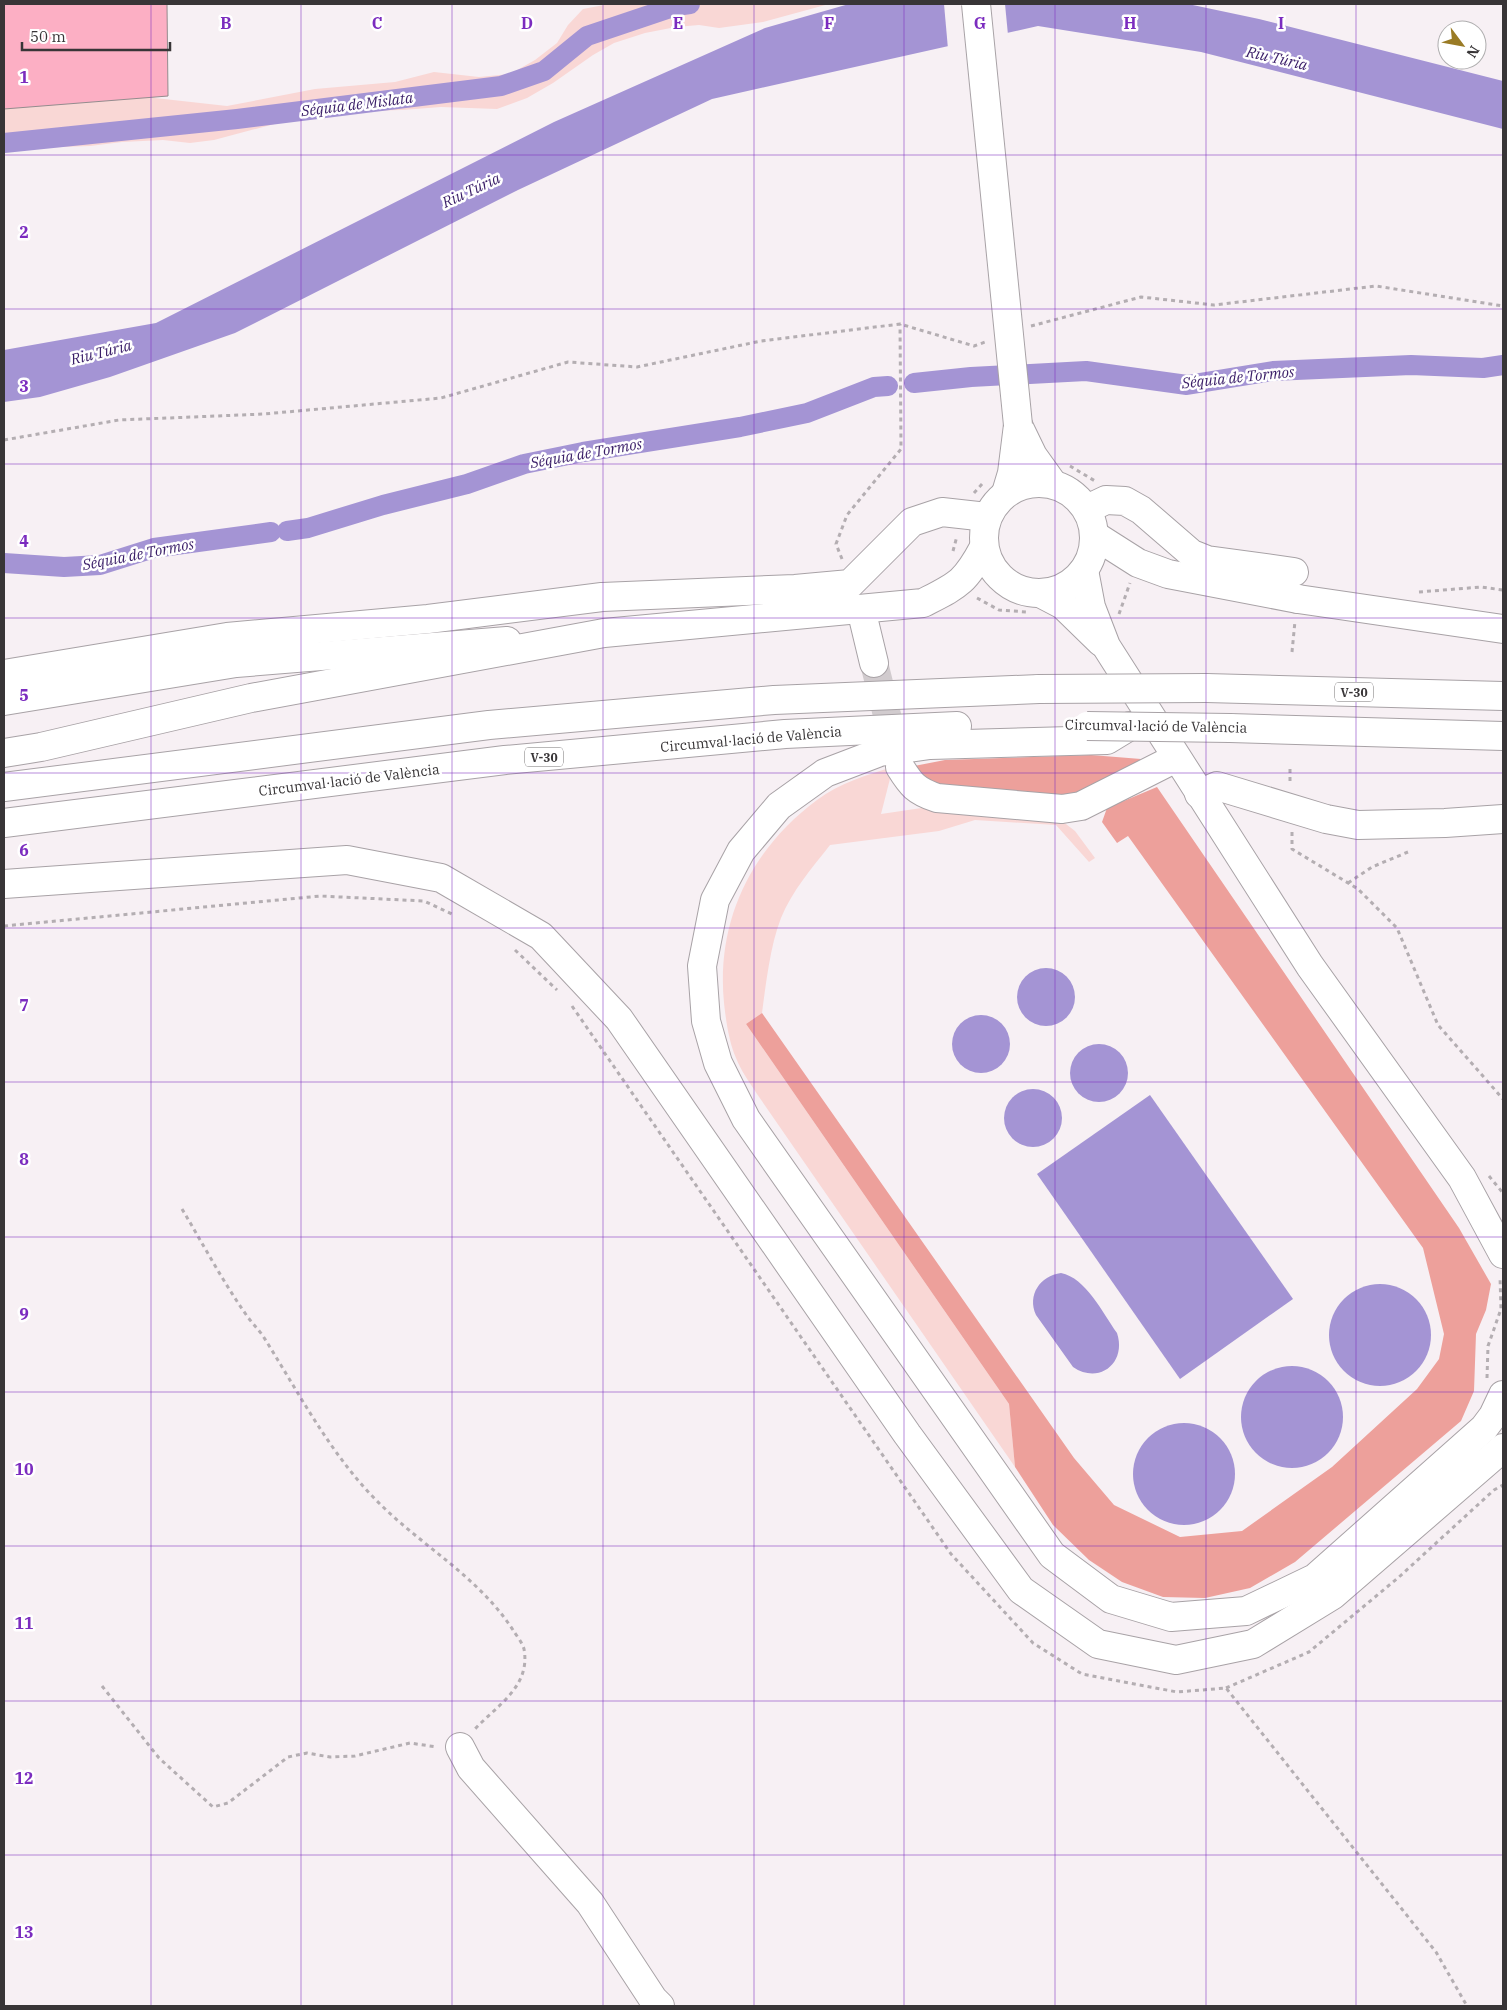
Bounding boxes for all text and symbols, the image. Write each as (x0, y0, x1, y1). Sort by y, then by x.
text: B (220, 13, 232, 33)
text: C (372, 13, 382, 33)
text: D (521, 13, 533, 33)
text: E (673, 13, 683, 33)
text: F (824, 13, 834, 33)
text: G (974, 13, 986, 33)
text: H (1124, 13, 1137, 33)
text: I (1278, 13, 1284, 33)
scale bar (22, 20, 170, 52)
north arrow (1437, 20, 1487, 70)
text: 50 m (30, 27, 66, 46)
water label: Riu Túria (1244, 42, 1310, 74)
text: N (1462, 42, 1484, 61)
text: 1 (19, 67, 29, 87)
water label: Séquia de Mislata (299, 88, 415, 120)
water label: Riu Túria (438, 168, 504, 212)
text: 2 (19, 222, 29, 242)
water label: Riu Túria (68, 335, 134, 369)
water label: Séquia de Tormos (1180, 362, 1296, 392)
text: 3 (19, 376, 29, 396)
water label: Séquia de Tormos (528, 434, 644, 472)
text: 4 (19, 531, 29, 551)
water label: Séquia de Tormos (80, 534, 196, 574)
road number: V-30 (1335, 682, 1373, 702)
text: 5 (19, 685, 29, 705)
street label: Circumval·lació de València (1065, 715, 1248, 737)
street label: Circumval·lació de València (659, 722, 843, 756)
road number: V-30 (525, 748, 563, 766)
street label: Circumval·lació de València (257, 760, 441, 800)
text: 6 (19, 840, 29, 860)
text: 7 (19, 995, 29, 1015)
text: 8 (19, 1149, 29, 1169)
text: 9 (19, 1304, 29, 1324)
text: 10 (14, 1459, 34, 1479)
text: 11 (14, 1613, 34, 1633)
text: 12 (14, 1768, 34, 1788)
text: 13 (14, 1922, 34, 1942)

